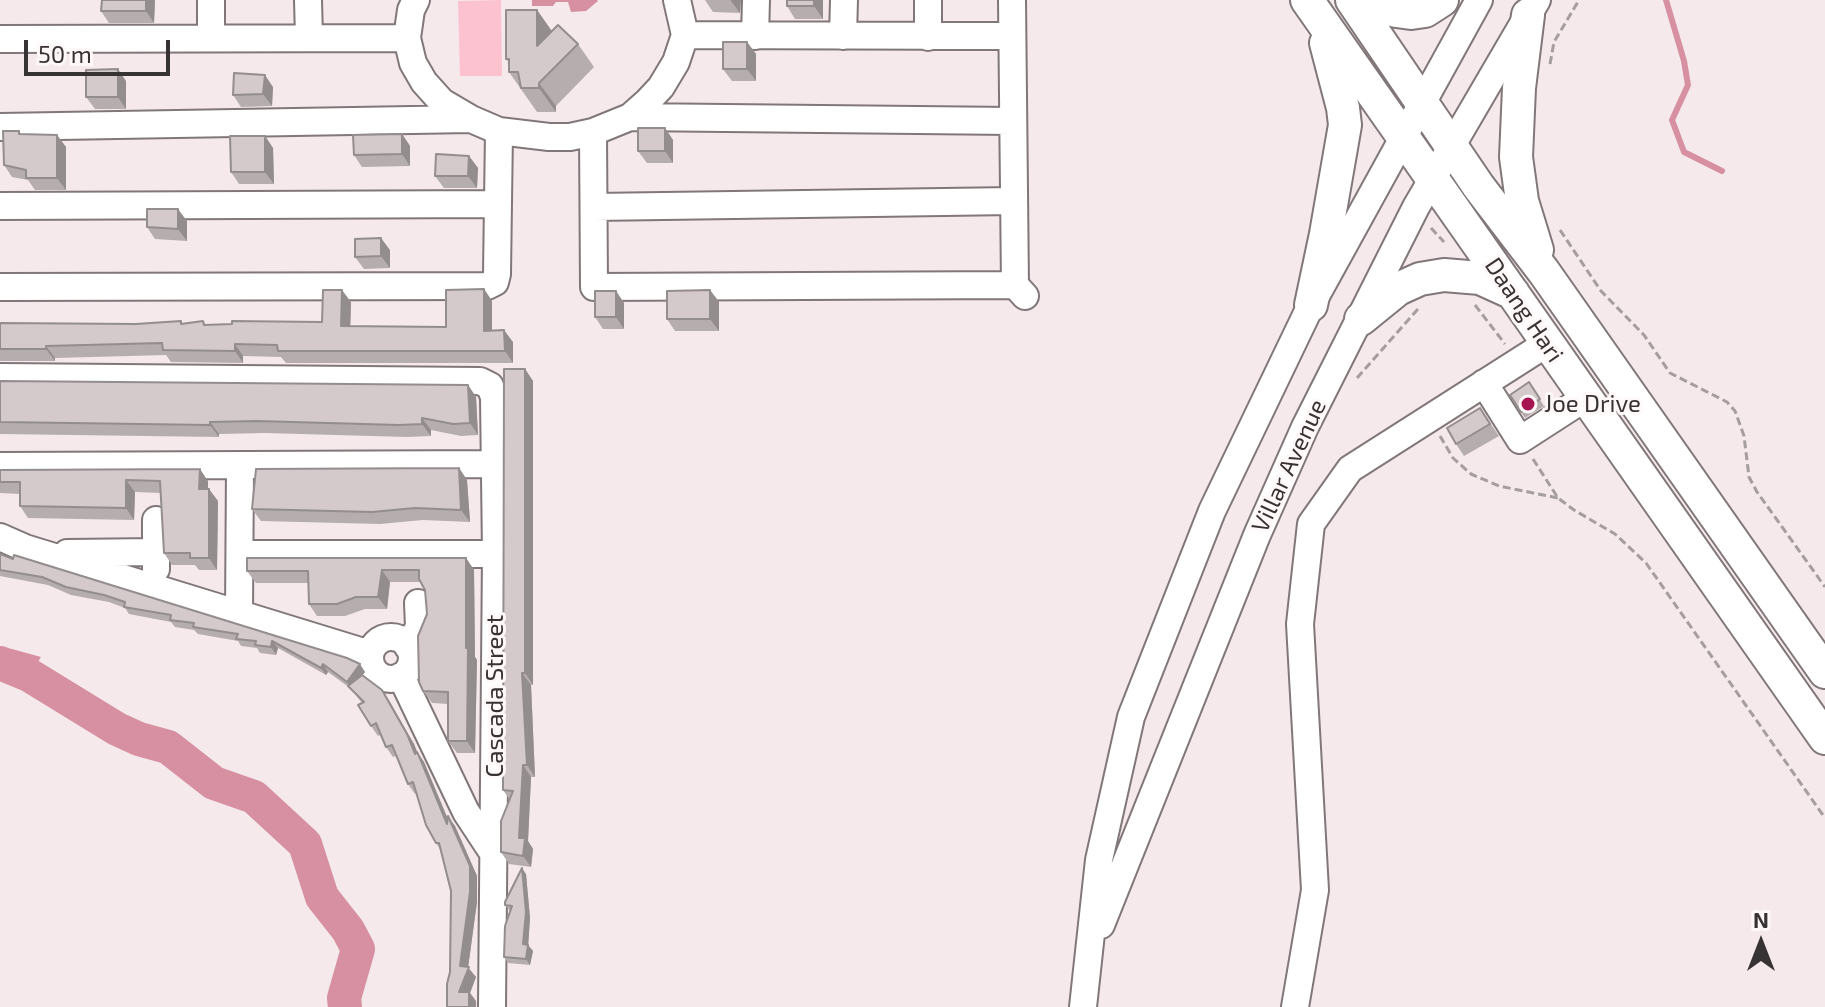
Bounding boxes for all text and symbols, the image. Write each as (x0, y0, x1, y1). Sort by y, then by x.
scale bar (28, 24, 174, 74)
text: 50 m (38, 39, 92, 68)
street label: Daang Hari (1479, 252, 1569, 368)
place label: Joe Drive (1544, 390, 1641, 418)
street label: Villar Avenue (1246, 395, 1332, 537)
marker: Joe Drive (1519, 395, 1537, 413)
street label: Cascada Street (481, 615, 509, 777)
north arrow (1721, 903, 1801, 983)
text: N (1753, 906, 1769, 932)

